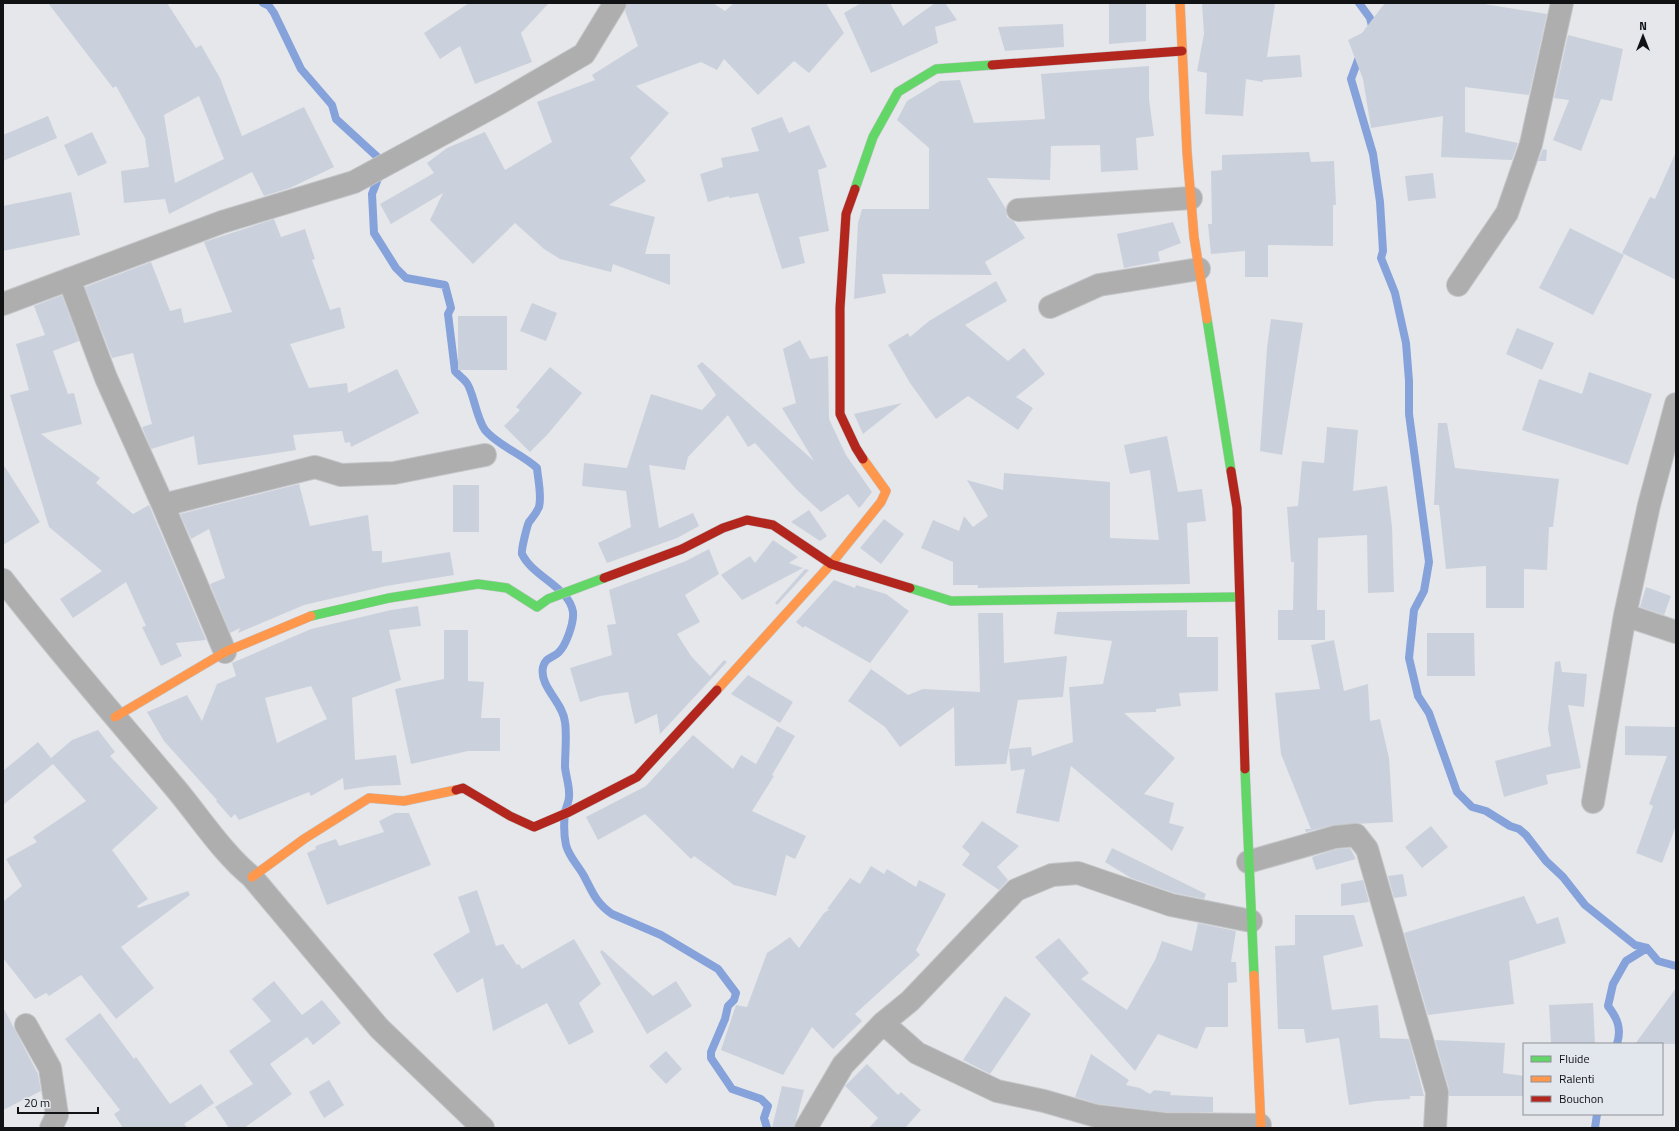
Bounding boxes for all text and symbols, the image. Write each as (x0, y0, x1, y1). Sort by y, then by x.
north arrow (1623, 16, 1663, 56)
text: N (1639, 18, 1647, 34)
legend (1523, 1043, 1663, 1115)
text: Fluide (1559, 1049, 1590, 1068)
text: Ralenti (1559, 1069, 1594, 1088)
scale bar (18, 1089, 98, 1115)
text: Bouchon (1559, 1089, 1604, 1108)
text: 20 m (24, 1093, 50, 1112)

